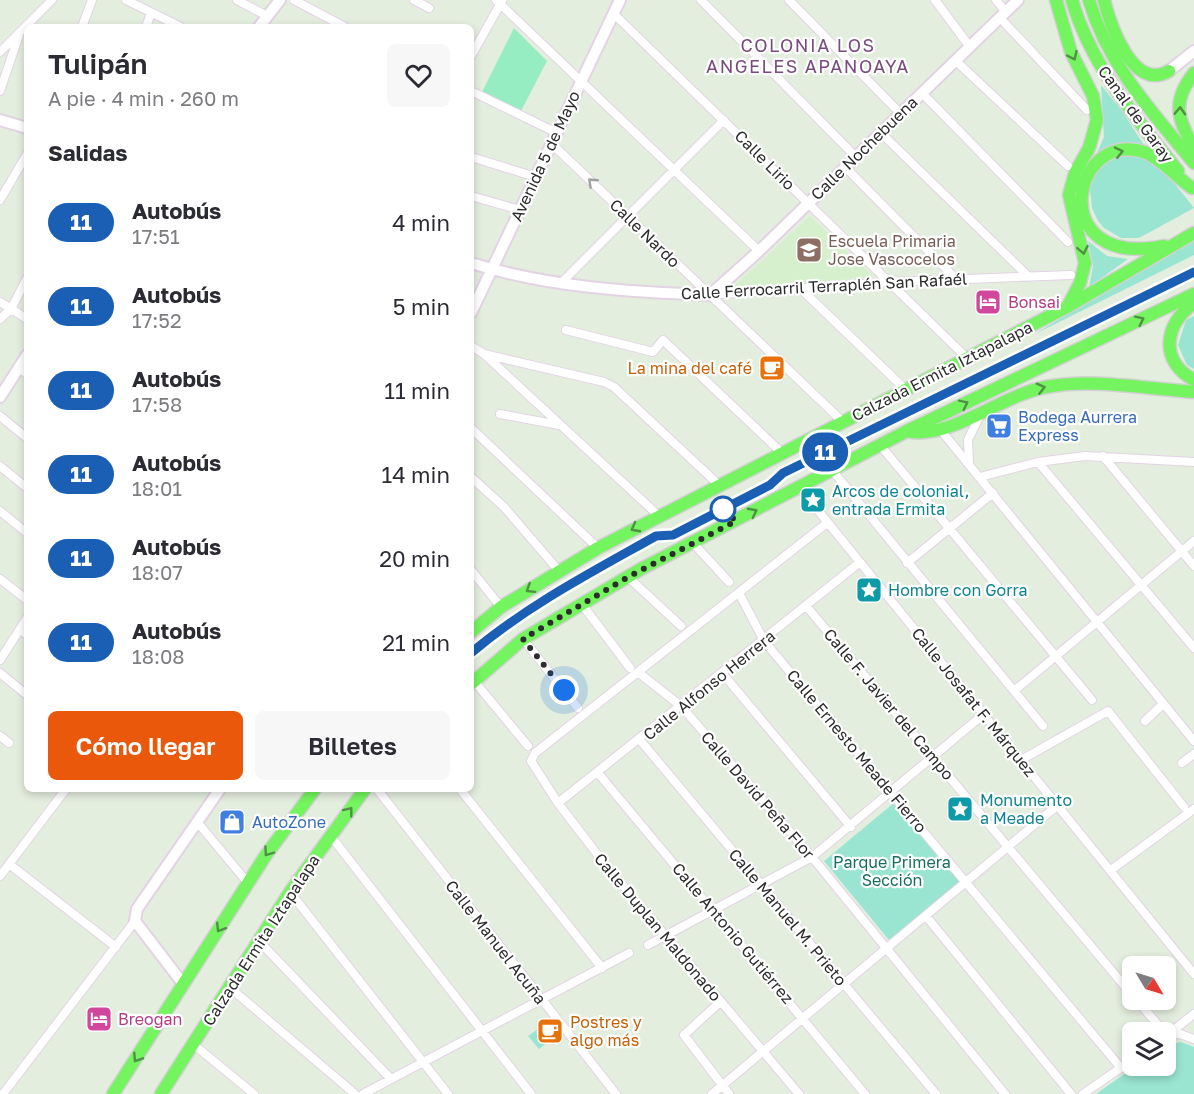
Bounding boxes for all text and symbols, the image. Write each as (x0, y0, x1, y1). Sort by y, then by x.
district label: COLONIA LOS ANGELES APANOAYA (706, 34, 910, 77)
button: heart (387, 44, 450, 107)
text: Tulipán (48, 47, 147, 80)
one-way arrow (1066, 49, 1078, 60)
street label: Canal de Garay (1094, 62, 1178, 166)
text: A pie · 4 min · 260 m (48, 86, 239, 110)
street label: Avenida 5 de Mayo (506, 88, 584, 224)
street label: Calle Nochebuena (806, 92, 922, 204)
one-way arrow (1173, 106, 1186, 115)
street label: Calle Lirio (731, 126, 799, 194)
text: Salidas (48, 139, 128, 166)
one-way arrow (1114, 147, 1124, 160)
one-way arrow (588, 178, 598, 189)
street label: Calle Nardo (606, 195, 684, 271)
text: Autobús (132, 197, 221, 224)
text: 11 (70, 209, 92, 235)
text: 4 min (392, 209, 450, 236)
text: 17:51 (132, 224, 180, 248)
place label: Escuela Primaria Jose Vascocelos (828, 231, 956, 269)
school or university icon: Escuela Primaria Jose Vascocelos (794, 235, 824, 265)
one-way arrow (1076, 245, 1089, 255)
street label: Calle Ferrocarril Terraplén San Rafaél (680, 269, 968, 303)
text: Autobús (132, 281, 221, 308)
hotel icon: Bonsai (973, 287, 1003, 317)
place label: Bonsai (1008, 292, 1060, 312)
text: 11 (70, 293, 92, 319)
text: 5 min (393, 293, 450, 320)
text: 17:52 (132, 308, 182, 332)
one-way arrow (1133, 316, 1144, 327)
street label: Calzada Ermita Iztapalapa (848, 317, 1036, 425)
cafe icon: La mina del café (757, 353, 787, 383)
place label: La mina del café (627, 358, 752, 378)
text: Autobús (132, 365, 221, 392)
text: 11 (70, 377, 92, 403)
text: 11 min (384, 377, 450, 404)
one-way arrow (1036, 383, 1046, 396)
text: 17:58 (132, 392, 182, 416)
one-way arrow (957, 399, 968, 411)
place label: Bodega Aurrera Express (1018, 407, 1137, 445)
supermarket icon: Bodega Aurrera Express (984, 411, 1014, 441)
line badge: 11 (798, 432, 852, 472)
text: 11 (814, 439, 836, 465)
text: Autobús (132, 449, 221, 476)
text: 11 (70, 461, 92, 487)
text: 14 min (382, 461, 450, 488)
text: 18:01 (132, 476, 182, 500)
place label: Arcos de colonial, entrada Ermita (832, 481, 970, 519)
place icon: Arcos de colonial, entrada Ermita (798, 485, 828, 515)
unlabelled marker (710, 496, 736, 522)
one-way arrow (747, 507, 758, 519)
one-way arrow (630, 521, 641, 532)
text: Autobús (132, 533, 221, 560)
text: 11 (70, 545, 92, 571)
text: 20 min (379, 545, 450, 572)
text: 18:07 (132, 560, 183, 584)
place icon: Hombre con Gorra (854, 575, 884, 605)
place label: Hombre con Gorra (888, 580, 1028, 600)
one-way arrow (526, 581, 536, 593)
text: Autobús (132, 617, 221, 644)
street label: Calle Josafat F. Márquez (908, 623, 1040, 781)
street label: Calle F. Javier del Campo (820, 624, 958, 784)
street label: Calle Alfonso Herrera (639, 626, 779, 744)
text: 11 (70, 629, 92, 655)
text: 21 min (382, 629, 450, 656)
text: 18:08 (132, 644, 185, 668)
street label: Calle Ernesto Meade Fierro (783, 665, 931, 837)
your location (549, 675, 579, 705)
button: Cómo llegar (48, 711, 243, 780)
button: Billetes (255, 711, 450, 780)
street label: Calle David Peña Flor (697, 727, 819, 863)
place label: Monumento a Meade (980, 790, 1072, 828)
place icon: Monumento a Meade (945, 794, 975, 824)
one-way arrow (341, 806, 352, 817)
shop icon: AutoZone (217, 807, 247, 837)
place label: AutoZone (252, 812, 326, 832)
street label: Calle Manuel M. Prieto (725, 844, 851, 990)
one-way arrow (264, 846, 275, 857)
street label: Calle Duplan Maldonado (590, 849, 726, 1005)
street label: Calzada Ermita Iztapalapa (198, 851, 324, 1029)
park label: Parque Primera Sección (833, 852, 951, 890)
street label: Calle Antonio Gutiérrez (668, 858, 798, 1008)
street label: Calle Manuel Acuña (441, 876, 551, 1008)
one-way arrow (215, 922, 227, 932)
north arrow (1122, 956, 1176, 1010)
map controls (1122, 956, 1176, 1076)
hotel icon: Breogan (84, 1004, 114, 1034)
place label: Breogan (118, 1009, 182, 1029)
place label: Postres y algo más (570, 1012, 642, 1050)
cafe icon: Postres y algo más (535, 1016, 565, 1046)
button: layers (1122, 1022, 1176, 1076)
one-way arrow (133, 1051, 144, 1062)

